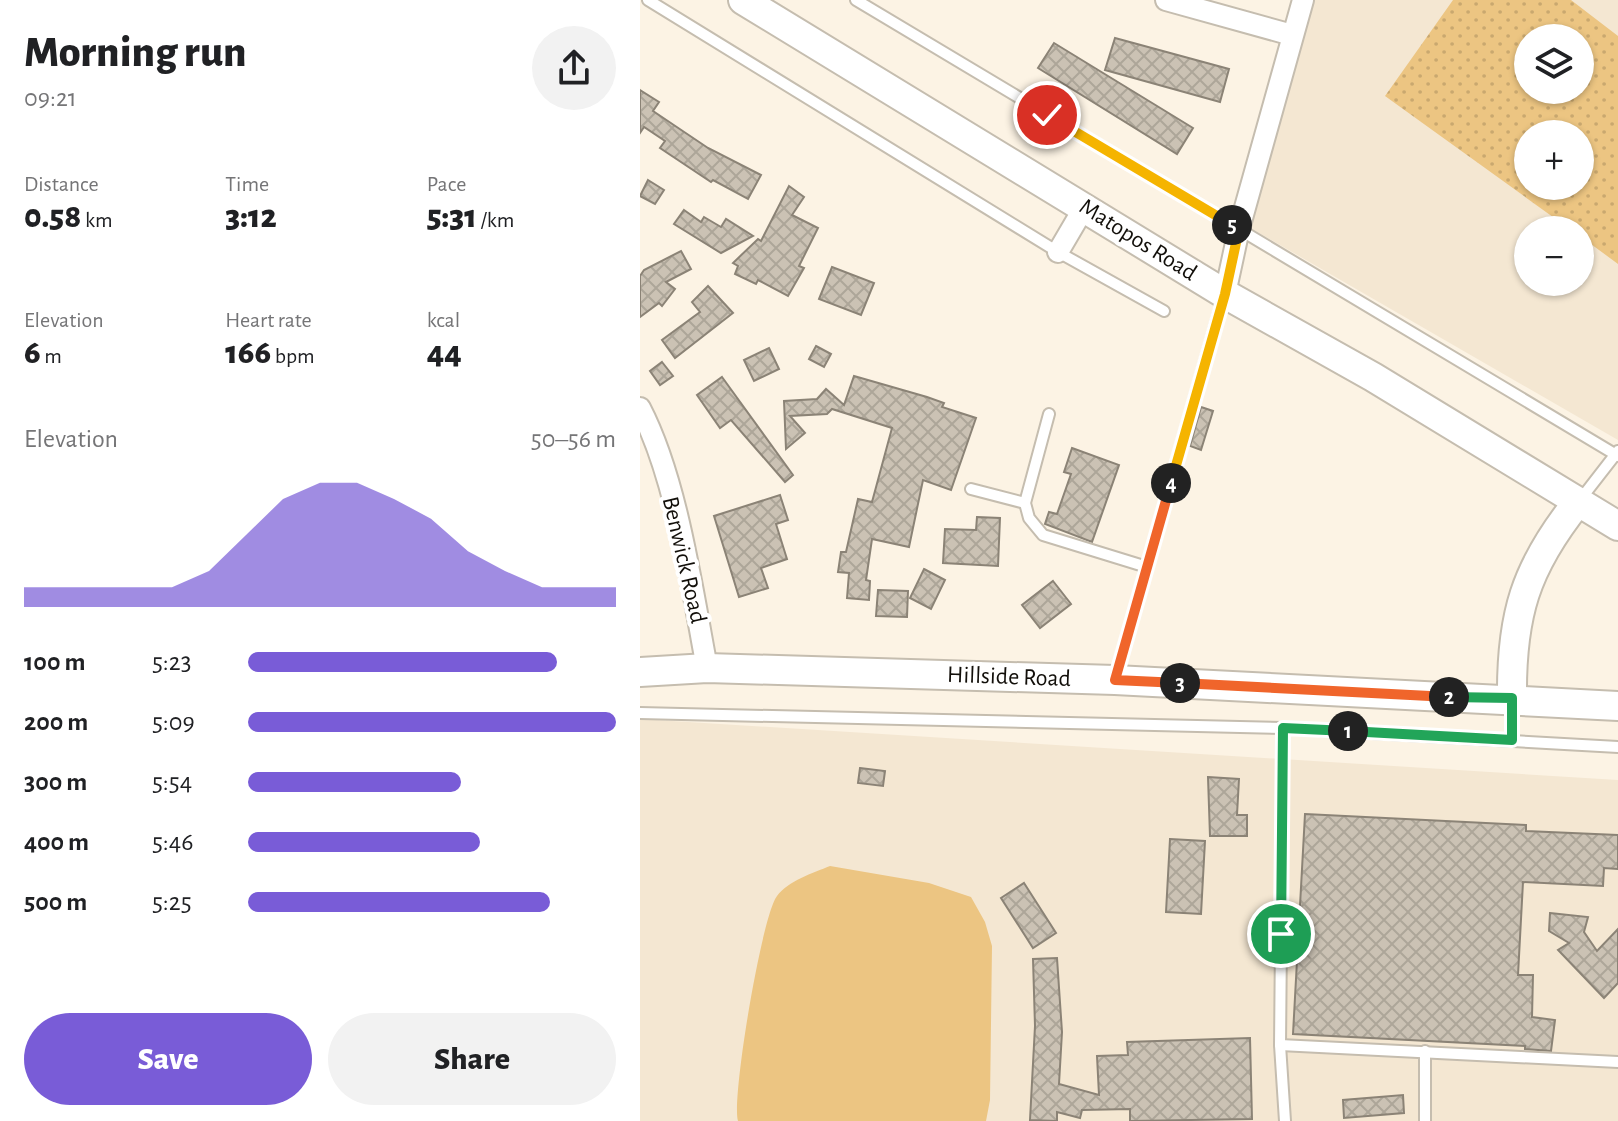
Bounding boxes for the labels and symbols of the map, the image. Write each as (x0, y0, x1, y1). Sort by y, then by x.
pin (1013, 81, 1081, 149)
street label: Matopos Road (1075, 194, 1201, 286)
pin: 5 (1212, 205, 1252, 245)
pin: 4 (1151, 463, 1191, 503)
street label: Benwick Road (658, 494, 710, 626)
street label: Hillside Road (947, 663, 1071, 691)
pin: 3 (1160, 663, 1200, 703)
pin: 2 (1429, 677, 1469, 717)
pin: 1 (1328, 711, 1368, 751)
pin (1247, 900, 1315, 968)

